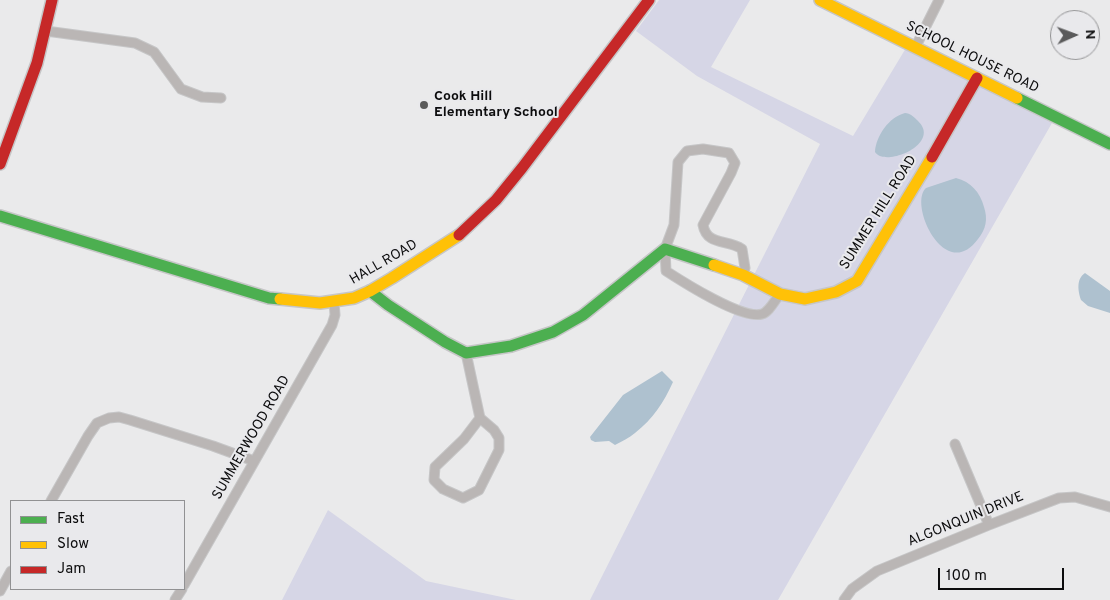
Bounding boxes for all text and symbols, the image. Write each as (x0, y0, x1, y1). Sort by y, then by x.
north arrow (1050, 10, 1100, 60)
street label: SCHOOL HOUSE ROAD (903, 18, 1041, 98)
text: N (1081, 29, 1098, 40)
place label: Cook Hill Elementary School (434, 89, 558, 121)
marker: Cook Hill Elementary School (418, 99, 430, 111)
street label: SUMMER HILL ROAD (837, 153, 921, 273)
street label: HALL ROAD (347, 237, 421, 289)
street label: SUMMERWOOD ROAD (210, 373, 294, 503)
street label: ALGONQUIN DRIVE (906, 489, 1026, 551)
legend (10, 500, 185, 590)
text: Fast (57, 510, 85, 529)
text: Slow (57, 535, 89, 554)
scale bar (940, 558, 1066, 590)
text: Jam (57, 560, 86, 579)
text: 100 m (946, 567, 987, 586)

